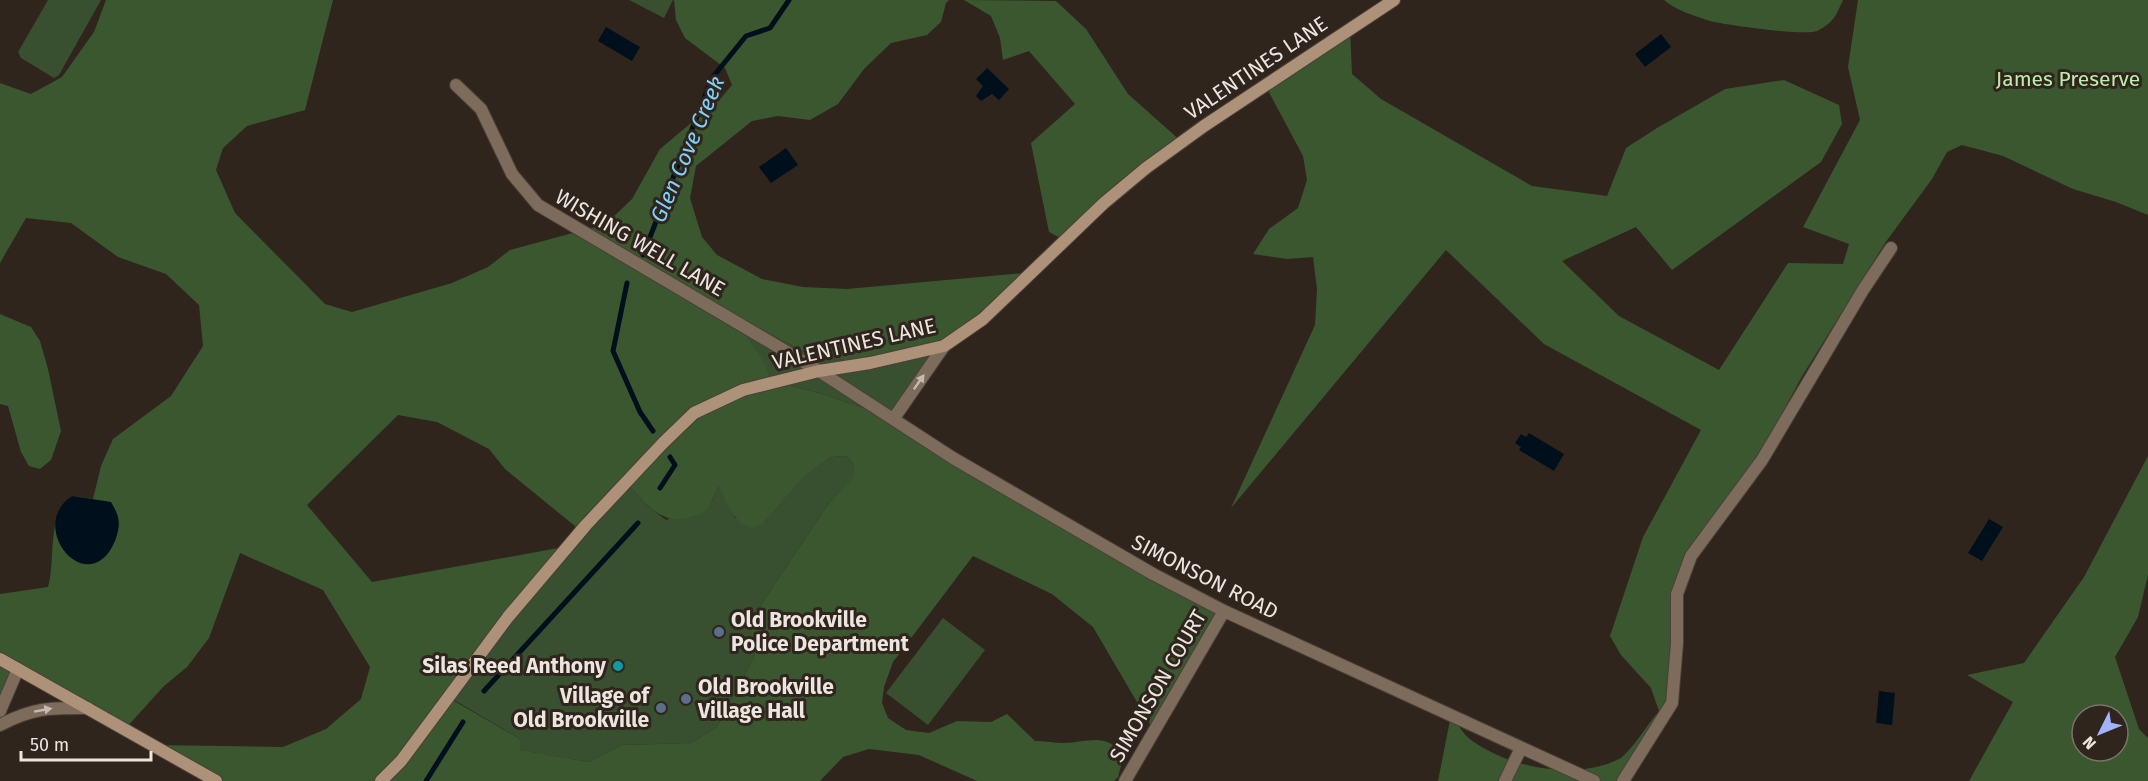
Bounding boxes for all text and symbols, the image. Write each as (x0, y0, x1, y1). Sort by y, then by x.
street label: VALENTINES LANE (1180, 11, 1332, 125)
park label: James Preserve (1996, 66, 2140, 92)
water label: Glen Cove Creek (645, 72, 730, 226)
street label: WISHING WELL LANE (550, 184, 730, 302)
street label: VALENTINES LANE (770, 313, 938, 375)
one-way arrow (913, 374, 925, 390)
street label: SIMONSON ROAD (1127, 529, 1283, 625)
street label: SIMONSON COURT (1104, 605, 1212, 767)
place label: Old Brookville Police Department (731, 607, 910, 657)
marker: Old Brookville Police Department (712, 625, 726, 639)
place label: Silas Reed Anthony (422, 653, 606, 679)
marker: Silas Reed Anthony (611, 659, 625, 673)
place label: Old Brookville Village Hall (697, 674, 834, 724)
place label: Village of Old Brookville (513, 683, 652, 733)
marker: Old Brookville Village Hall (679, 692, 693, 706)
marker: Village of Old Brookville (654, 701, 668, 715)
north arrow (2070, 703, 2130, 763)
one-way arrow (33, 705, 52, 714)
scale bar (21, 724, 152, 762)
text: N (2079, 733, 2100, 753)
text: 50 m (30, 734, 69, 756)

